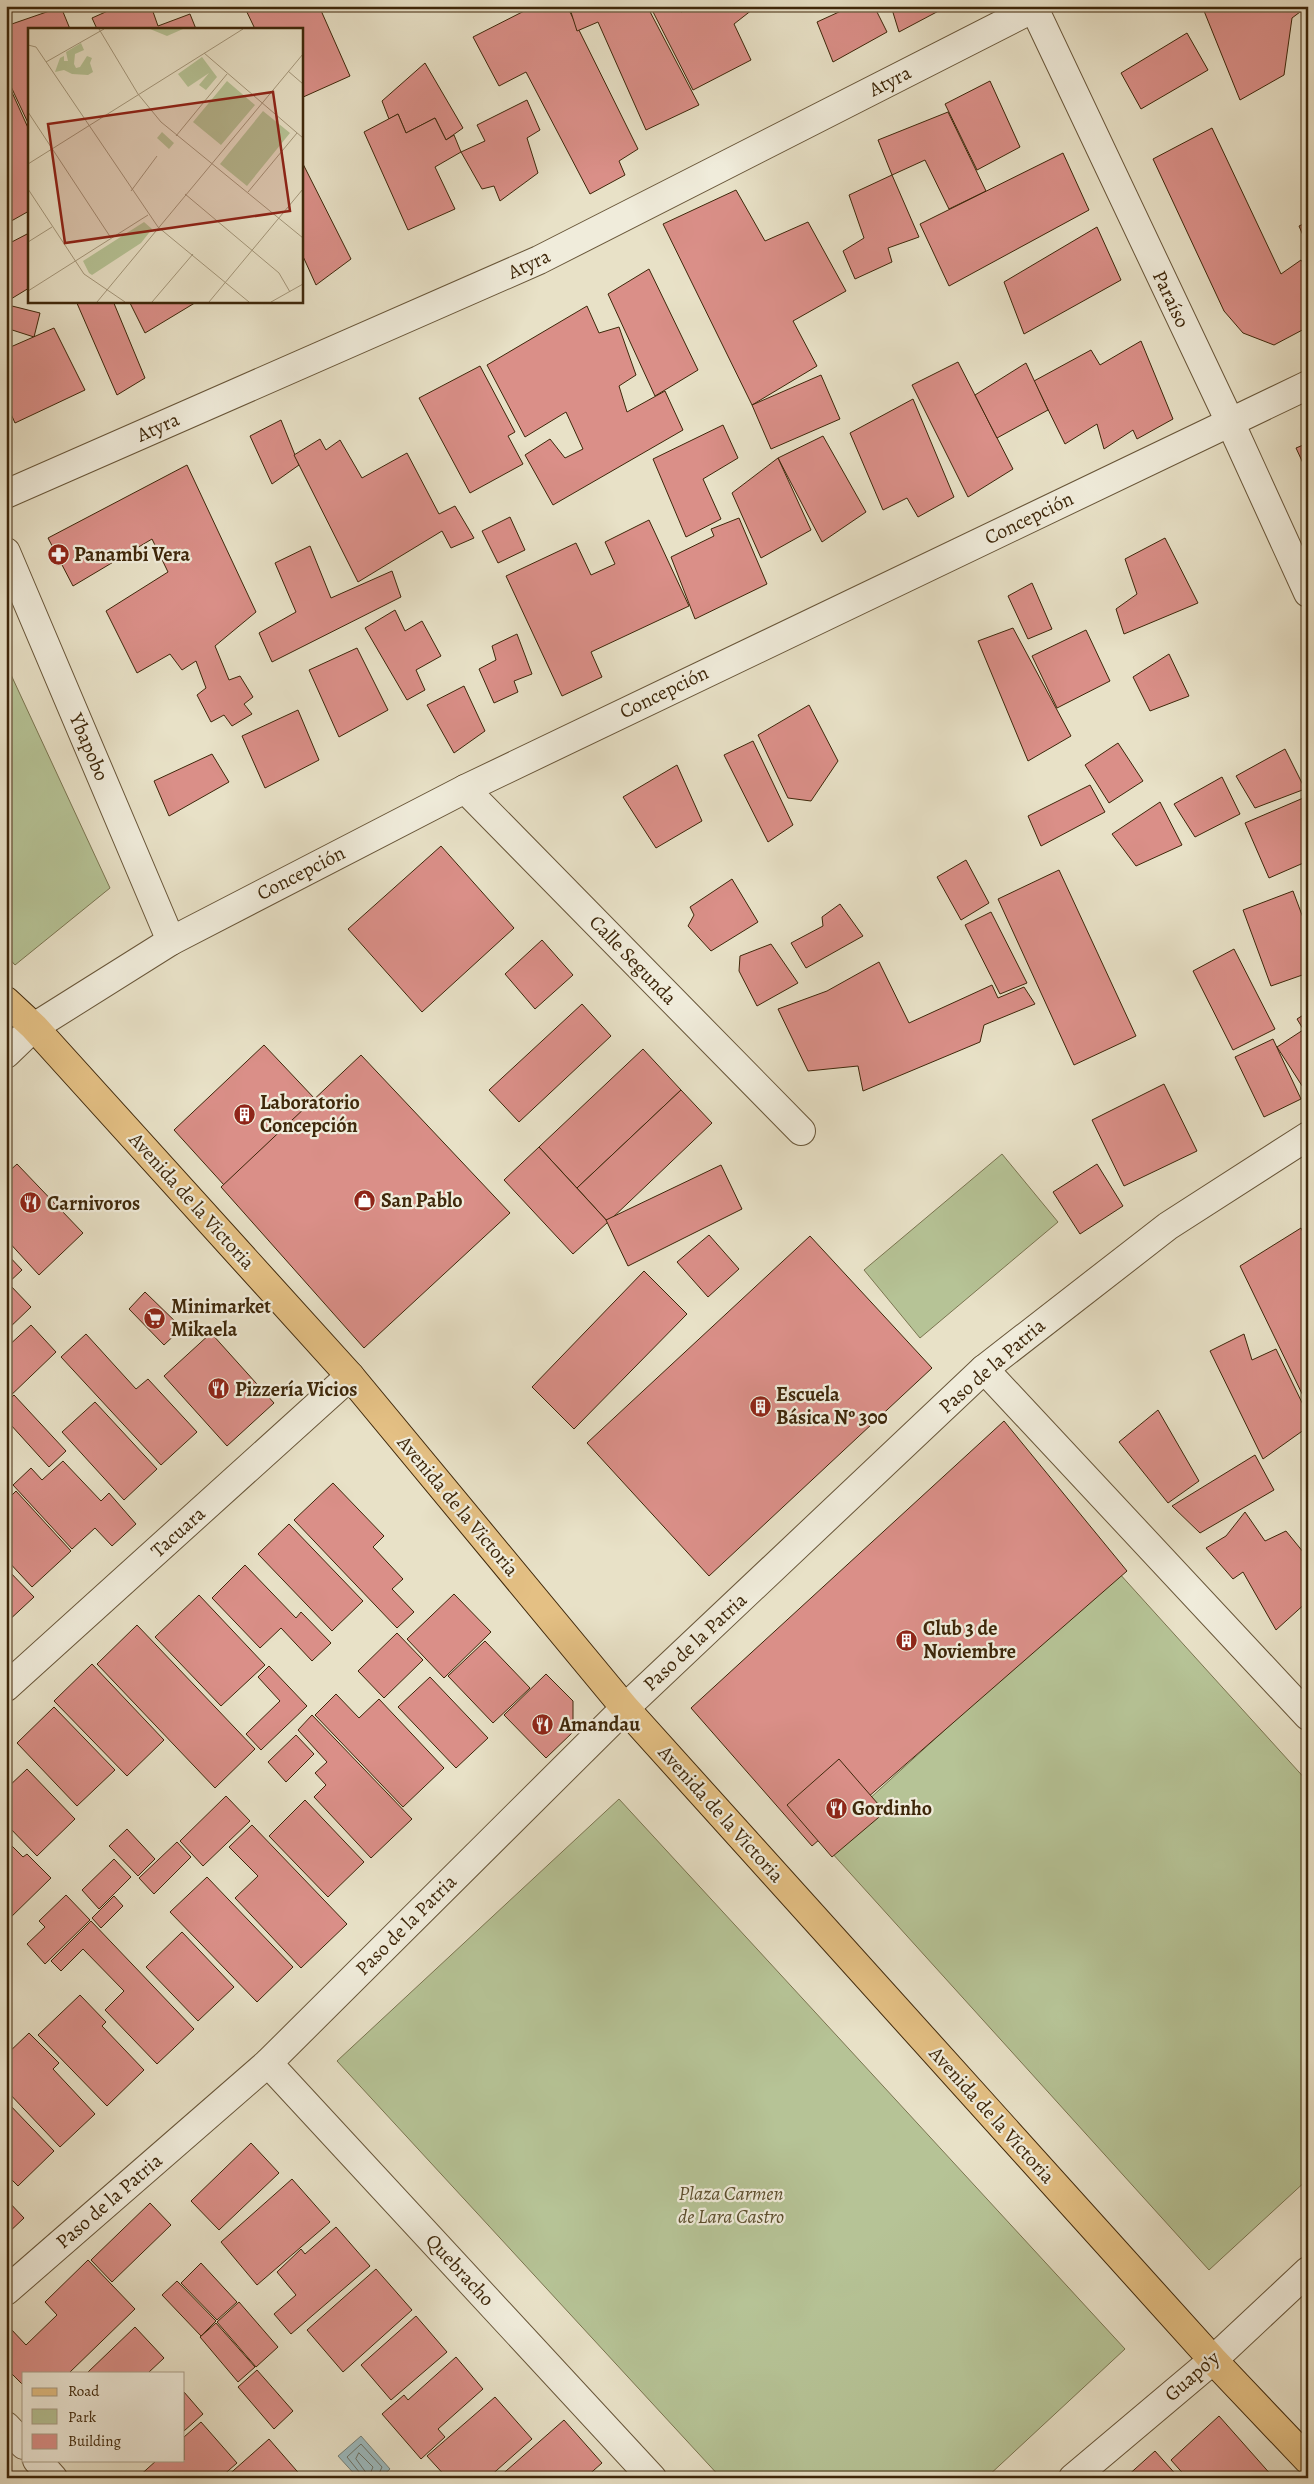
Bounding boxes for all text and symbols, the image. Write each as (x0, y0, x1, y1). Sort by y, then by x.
inset map (28, 28, 302, 302)
street label: Atyra (863, 59, 916, 103)
street label: Atyra (502, 242, 555, 286)
street label: Paraíso (1146, 266, 1196, 332)
street label: Atyra (132, 405, 184, 449)
street label: Concepción (980, 485, 1078, 551)
place label: Panambi Vera (74, 541, 190, 568)
pharmacy icon: Panambi Vera (46, 542, 70, 566)
street label: Concepción (615, 659, 713, 725)
street label: Ybapobo (62, 708, 115, 785)
street label: Concepción (252, 839, 350, 907)
street label: Calle Segunda (583, 909, 683, 1011)
place label: Laboratorio Concepción (260, 1089, 360, 1139)
building icon: Laboratorio Concepción (232, 1102, 256, 1126)
street label: Avenida de la Victoria (122, 1126, 261, 1276)
place label: San Pablo (381, 1187, 462, 1214)
shop icon: San Pablo (353, 1188, 377, 1212)
place label: Carnivoros (47, 1190, 140, 1217)
restaurant icon: Carnivoros (19, 1191, 43, 1215)
place label: Minimarket Mikaela (171, 1293, 271, 1343)
supermarket icon: Minimarket Mikaela (143, 1306, 167, 1330)
street label: Paso de la Patria (933, 1312, 1052, 1420)
place label: Pizzería Vicios (235, 1376, 357, 1403)
restaurant icon: Pizzería Vicios (207, 1377, 231, 1401)
place label: Escuela Básica Nº 300 (776, 1381, 888, 1431)
building icon: Escuela Básica Nº 300 (748, 1394, 772, 1418)
street label: Avenida de la Victoria (390, 1429, 525, 1583)
street label: Tacuara (145, 1500, 212, 1564)
street label: Paso de la Patria (637, 1586, 753, 1697)
place label: Club 3 de Noviembre (923, 1615, 1016, 1665)
building icon: Club 3 de Noviembre (895, 1628, 919, 1652)
place label: Amandau (558, 1711, 640, 1738)
restaurant icon: Amandau (531, 1712, 555, 1736)
street label: Avenida de la Victoria (651, 1739, 790, 1889)
place label: Gordinho (852, 1795, 932, 1822)
restaurant icon: Gordinho (824, 1796, 848, 1820)
street label: Paso de la Patria (349, 1868, 463, 1982)
street label: Avenida de la Victoria (922, 2040, 1061, 2190)
street label: Paso de la Patria (50, 2147, 169, 2255)
park label: Plaza Carmen de Lara Castro (678, 2180, 784, 2230)
street label: Quebracho (420, 2228, 501, 2312)
street label: Guapo'y (1159, 2344, 1226, 2407)
legend (22, 2372, 185, 2462)
text: Road (68, 2381, 100, 2401)
text: Park (68, 2407, 97, 2427)
text: Building (68, 2431, 121, 2451)

